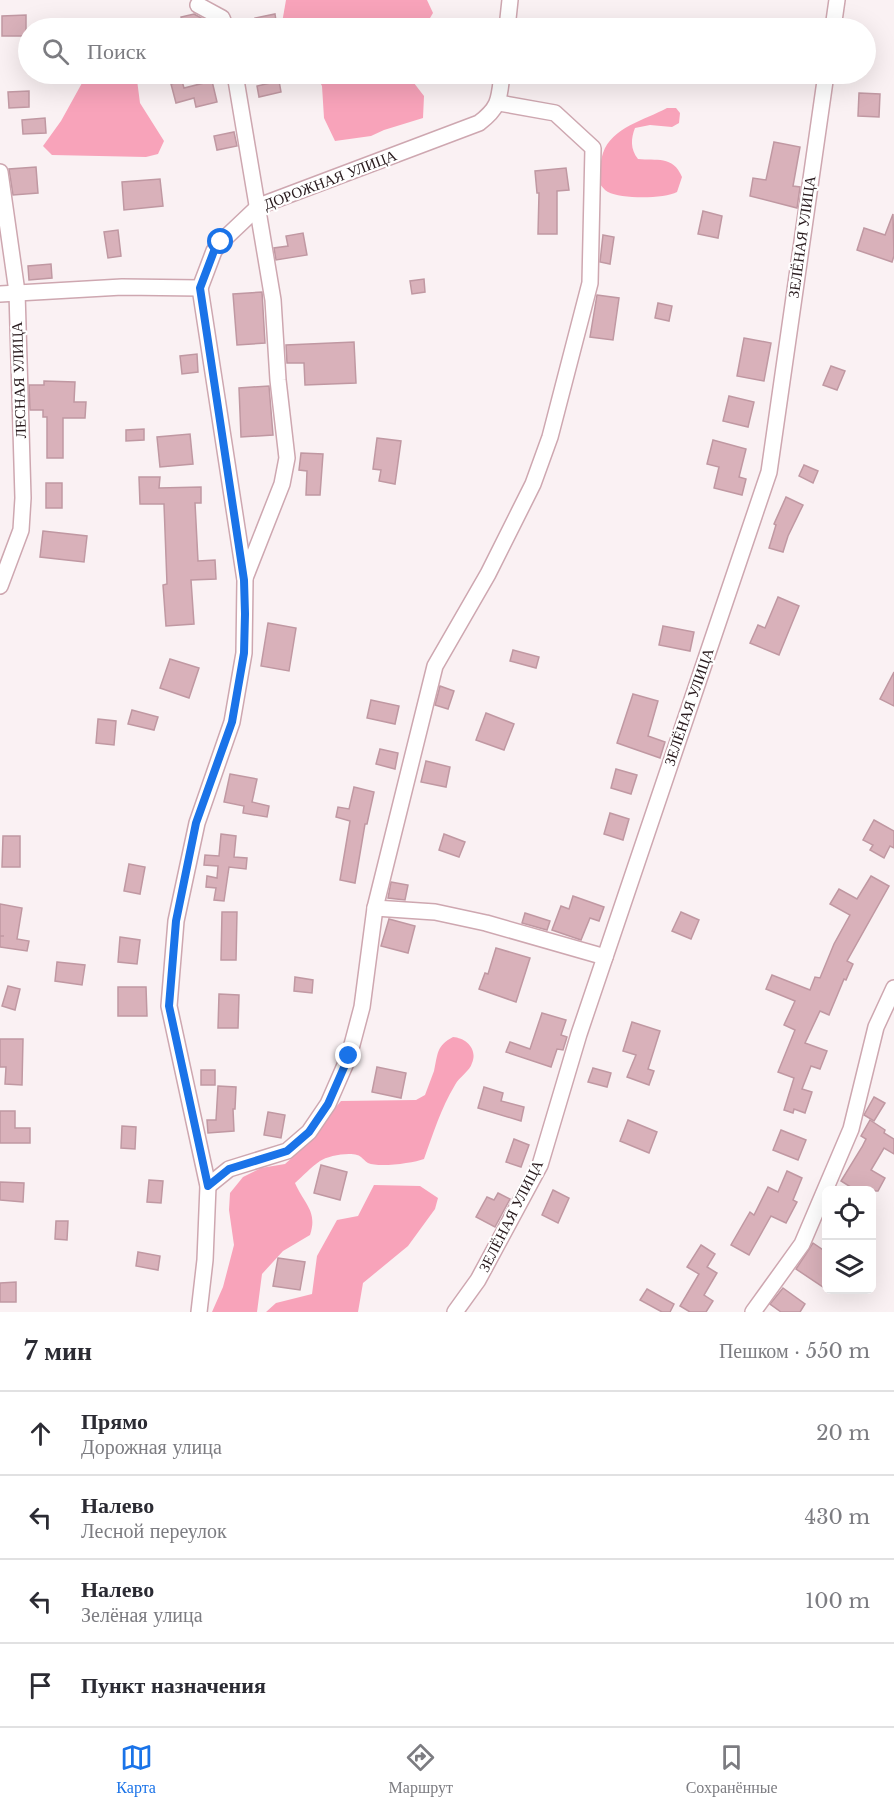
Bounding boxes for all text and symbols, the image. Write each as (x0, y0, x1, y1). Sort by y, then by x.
search box (18, 18, 876, 84)
icon: search (39, 35, 72, 68)
text: Поиск (87, 38, 146, 65)
street label: ДОРОЖНАЯ УЛИЦА (261, 145, 399, 214)
street label: ЗЕЛЁНАЯ УЛИЦА (784, 174, 820, 299)
route start (207, 228, 233, 254)
street label: ЛЕСНАЯ УЛИЦА (7, 321, 30, 439)
street label: ЗЕЛЁНАЯ УЛИЦА (659, 645, 718, 768)
route end (335, 1042, 361, 1068)
street label: ЗЕЛЁНАЯ УЛИЦА (474, 1156, 547, 1275)
map controls (822, 1186, 876, 1294)
button: locate (822, 1186, 876, 1240)
button: layers (822, 1240, 876, 1294)
text: 7 мин (24, 1335, 92, 1367)
text: Пешком · 550 m (719, 1339, 870, 1363)
text: Прямо (81, 1408, 148, 1435)
icon: ahead (24, 1417, 57, 1450)
text: 20 m (816, 1421, 870, 1445)
text: Дорожная улица (81, 1435, 222, 1459)
text: Налево (81, 1492, 154, 1519)
icon: left (24, 1501, 57, 1534)
text: 430 m (805, 1505, 870, 1529)
text: Лесной переулок (81, 1519, 227, 1543)
text: Налево (81, 1576, 154, 1603)
icon: left (24, 1585, 57, 1618)
text: 100 m (805, 1589, 870, 1613)
text: Зелёная улица (81, 1603, 203, 1627)
icon: arrive (24, 1669, 57, 1702)
text: Пункт назначения (81, 1672, 266, 1699)
tab: Карта (116, 1741, 156, 1797)
tab: Маршрут (389, 1741, 453, 1797)
tab: Сохранённые (686, 1741, 778, 1797)

